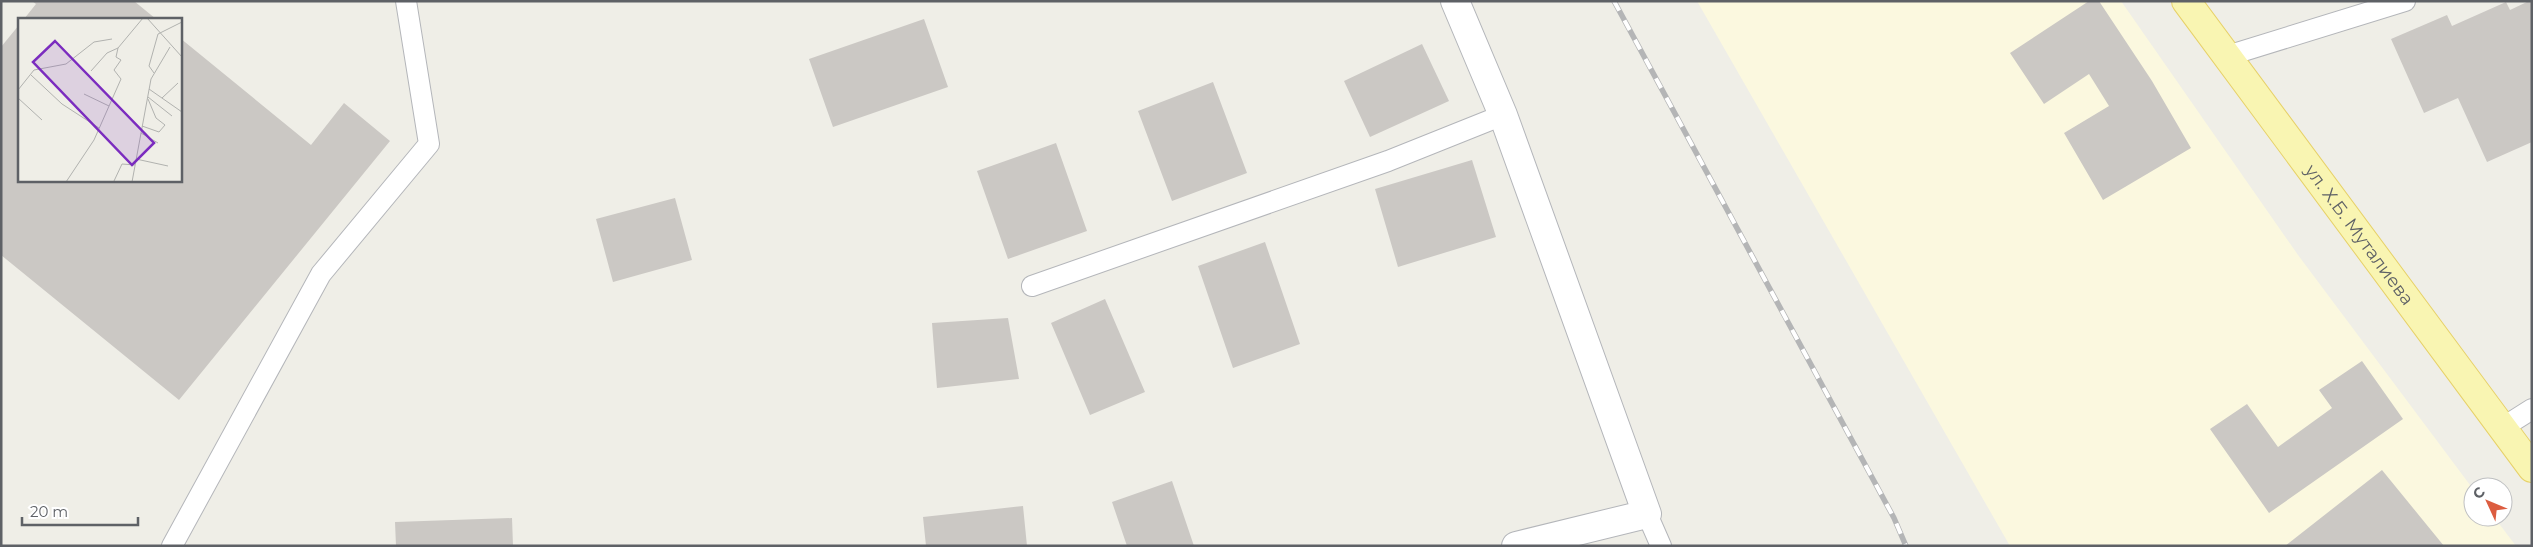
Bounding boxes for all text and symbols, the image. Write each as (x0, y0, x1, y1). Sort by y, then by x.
inset map (18, 18, 181, 181)
street label: ул. Х.Б. Муталиева (2299, 159, 2419, 309)
north arrow (2463, 477, 2513, 527)
text: С (2469, 483, 2489, 503)
scale bar (22, 494, 139, 526)
text: 20 m (30, 502, 68, 521)

